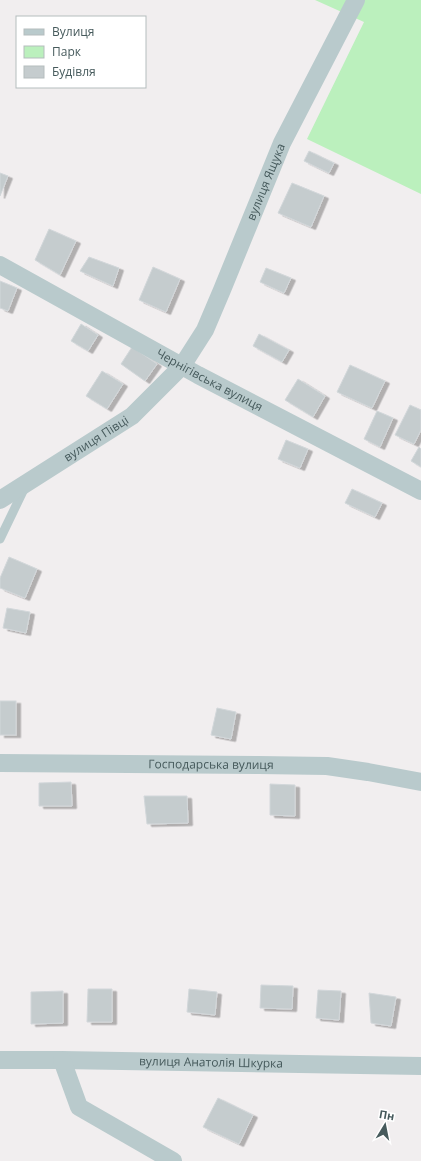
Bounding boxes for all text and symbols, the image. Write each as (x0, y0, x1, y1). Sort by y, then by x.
legend (16, 16, 146, 88)
text: Вулиця (52, 23, 94, 40)
text: Парк (52, 43, 82, 60)
text: Будівля (52, 63, 96, 80)
street label: вулиця Ящука (242, 141, 289, 223)
street label: Чернігівська вулиця (153, 344, 266, 415)
street label: вулиця Півці (60, 411, 132, 465)
street label: Господарська вулиця (148, 755, 274, 773)
street label: вулиця Анатолія Шкурка (139, 1052, 283, 1072)
north arrow (365, 1105, 405, 1145)
text: Пн (378, 1106, 396, 1123)

